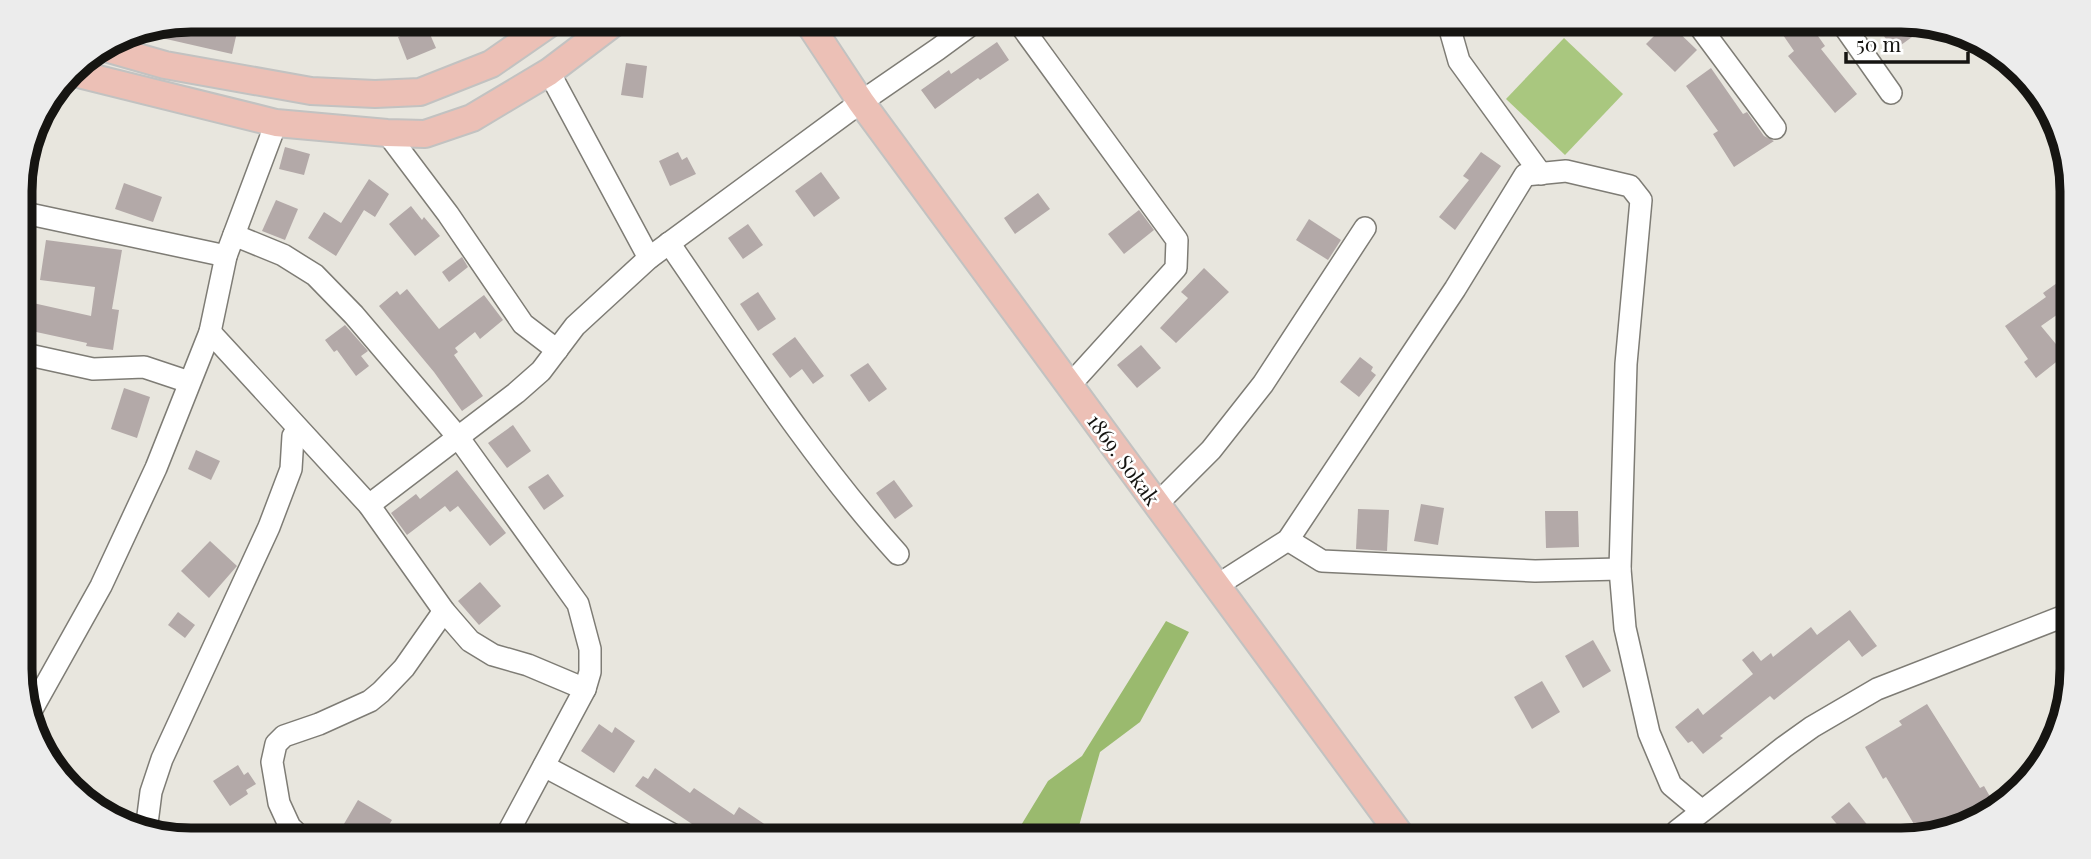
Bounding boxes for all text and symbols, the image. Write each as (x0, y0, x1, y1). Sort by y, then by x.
scale bar (1846, 21, 1968, 65)
text: 50 m (1856, 29, 1902, 57)
street label: 1869. Sokak (1082, 407, 1168, 511)

